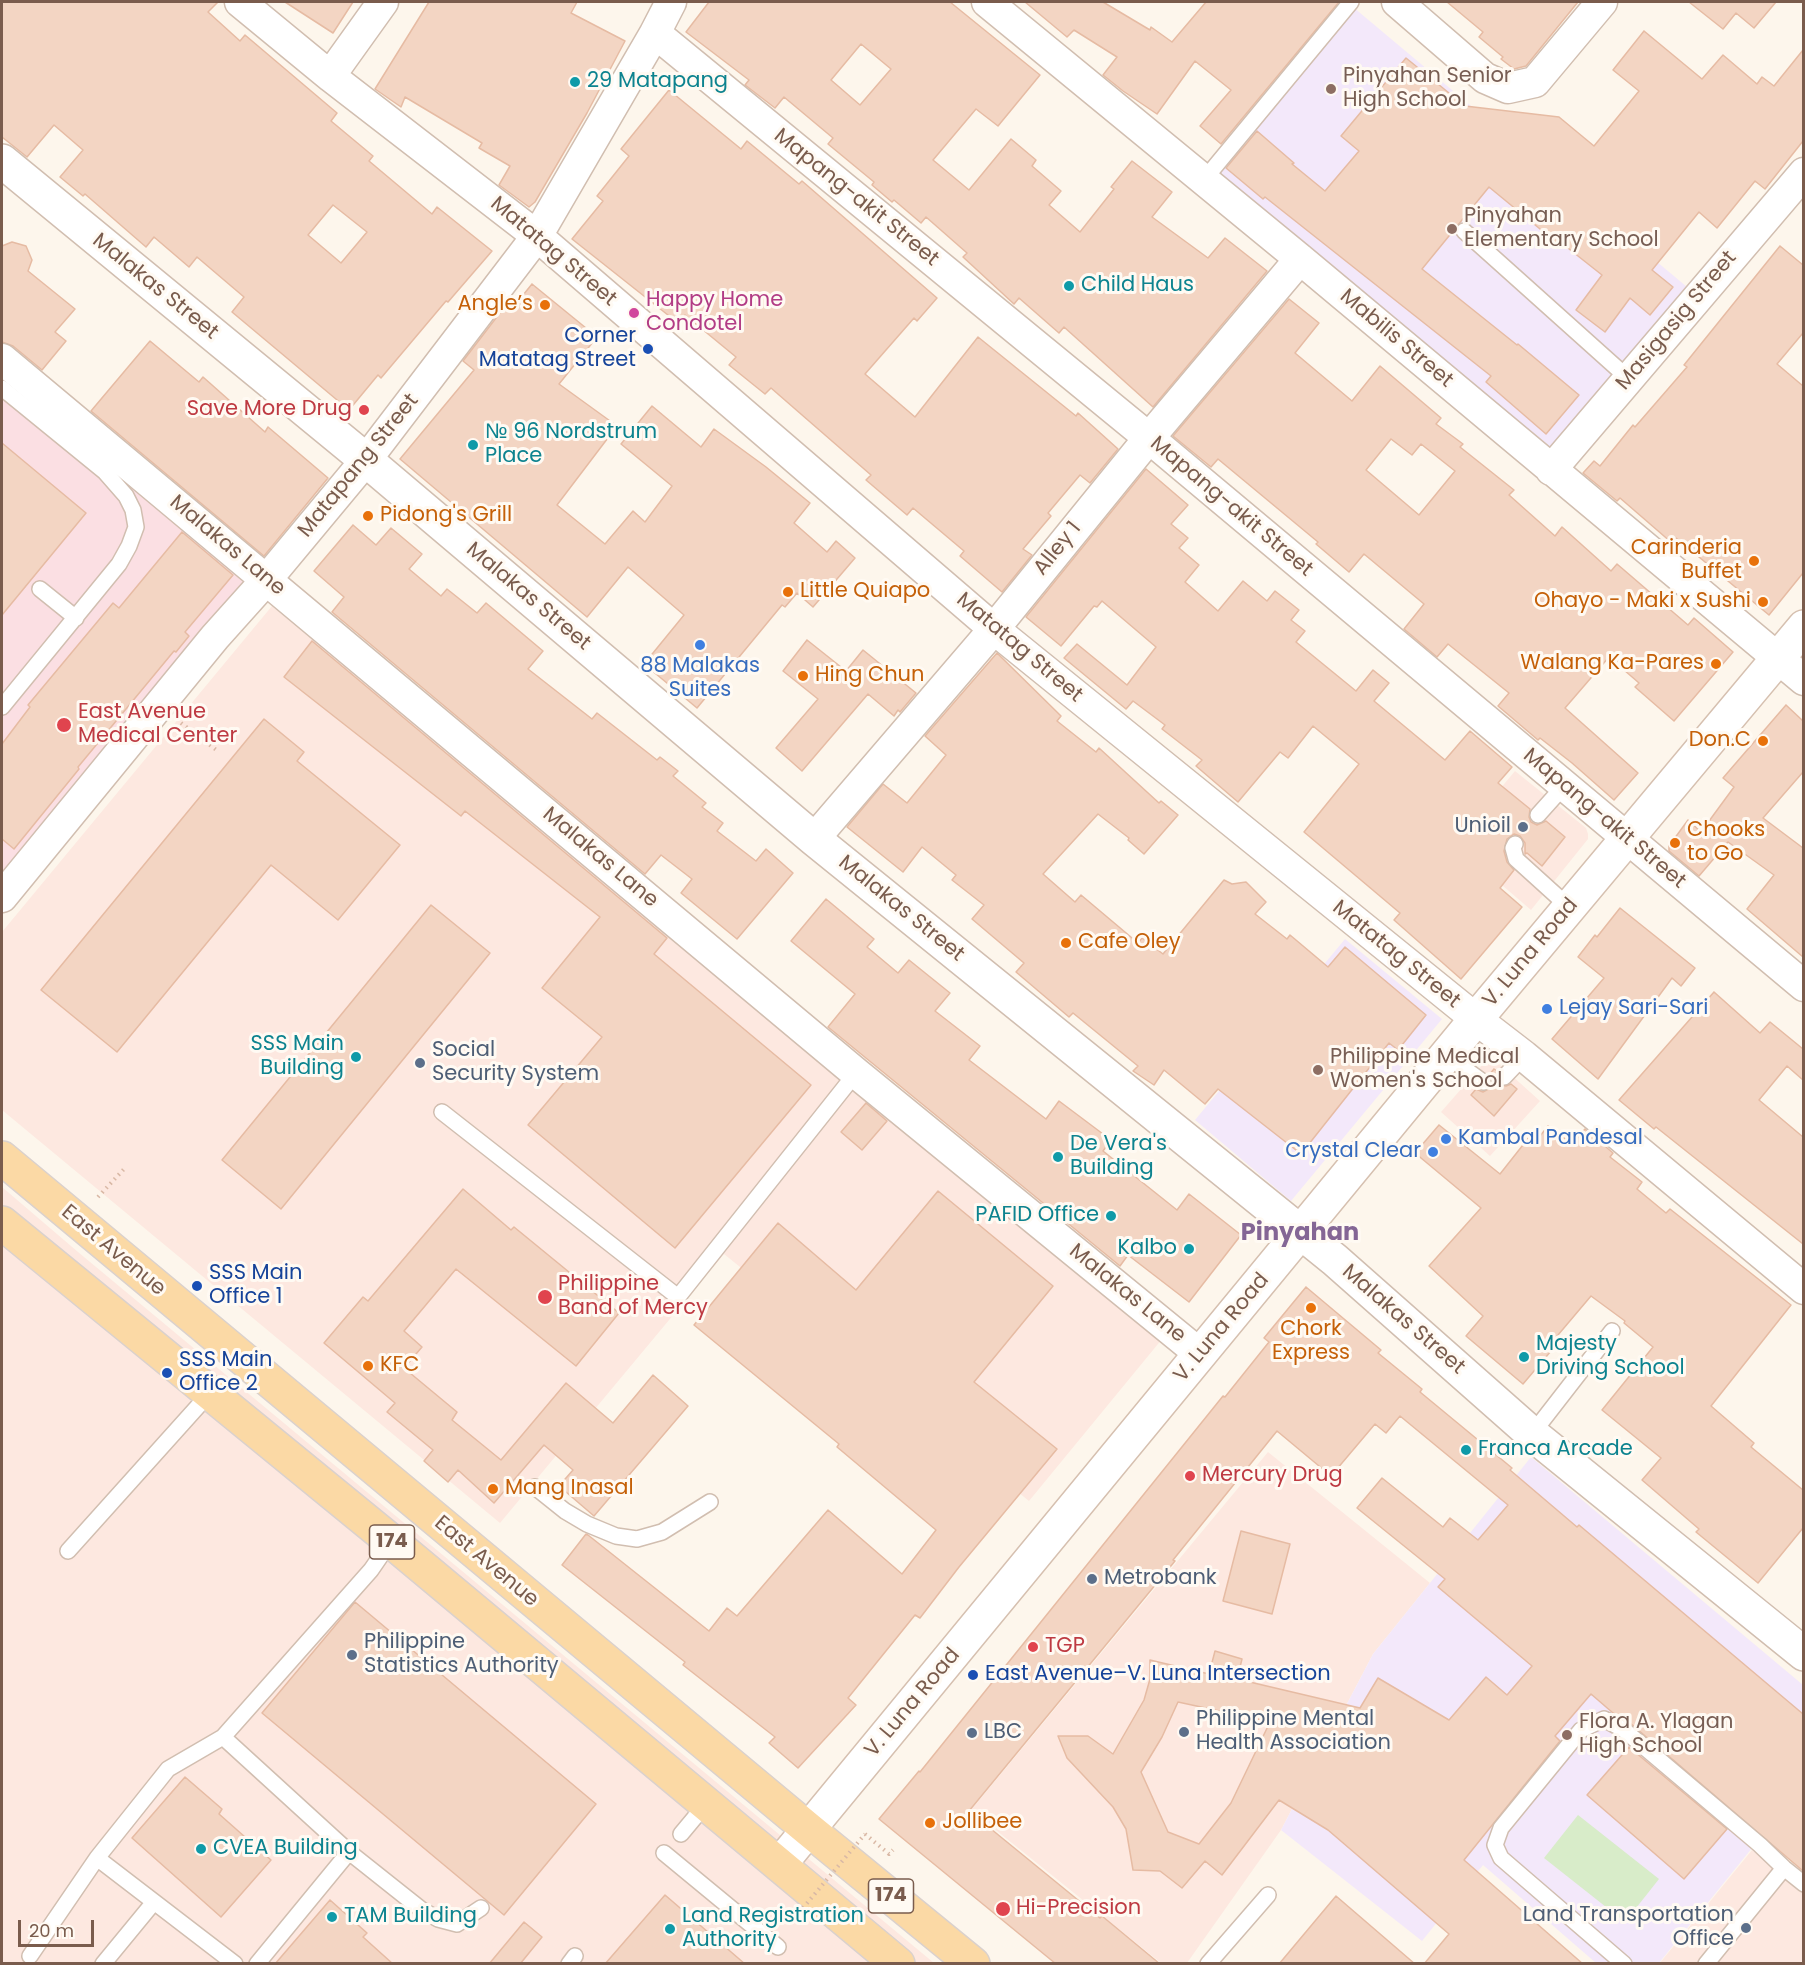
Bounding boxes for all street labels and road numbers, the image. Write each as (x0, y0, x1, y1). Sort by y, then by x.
street label: Mapang-akit Street (768, 124, 944, 272)
street label: Matatag Street (485, 192, 621, 312)
street label: Malakas Street (87, 229, 223, 345)
street label: Masigasig Street (1611, 246, 1743, 396)
street label: Mabilis Street (1334, 284, 1458, 394)
street label: Matapang Street (293, 389, 425, 543)
street label: Mapang-akit Street (1144, 432, 1318, 582)
street label: Malakas Lane (164, 490, 290, 602)
street label: Alley 1 (1029, 517, 1087, 581)
street label: Malakas Street (461, 538, 595, 656)
street label: Matatag Street (951, 588, 1087, 708)
street label: Mapang-akit Street (1517, 744, 1691, 894)
street label: Malakas Lane (537, 802, 663, 914)
street label: Malakas Street (833, 851, 969, 967)
street label: V. Luna Road (1478, 893, 1584, 1013)
street label: Matatag Street (1327, 896, 1465, 1014)
street label: East Avenue (56, 1200, 170, 1302)
street label: Malakas Lane (1064, 1239, 1190, 1349)
street label: Malakas Street (1336, 1260, 1470, 1380)
street label: V. Luna Road (1169, 1268, 1275, 1388)
street label: East Avenue (429, 1511, 543, 1613)
road number: 174 (370, 1525, 414, 1559)
street label: V. Luna Road (860, 1643, 966, 1763)
road number: 174 (868, 1879, 914, 1913)

